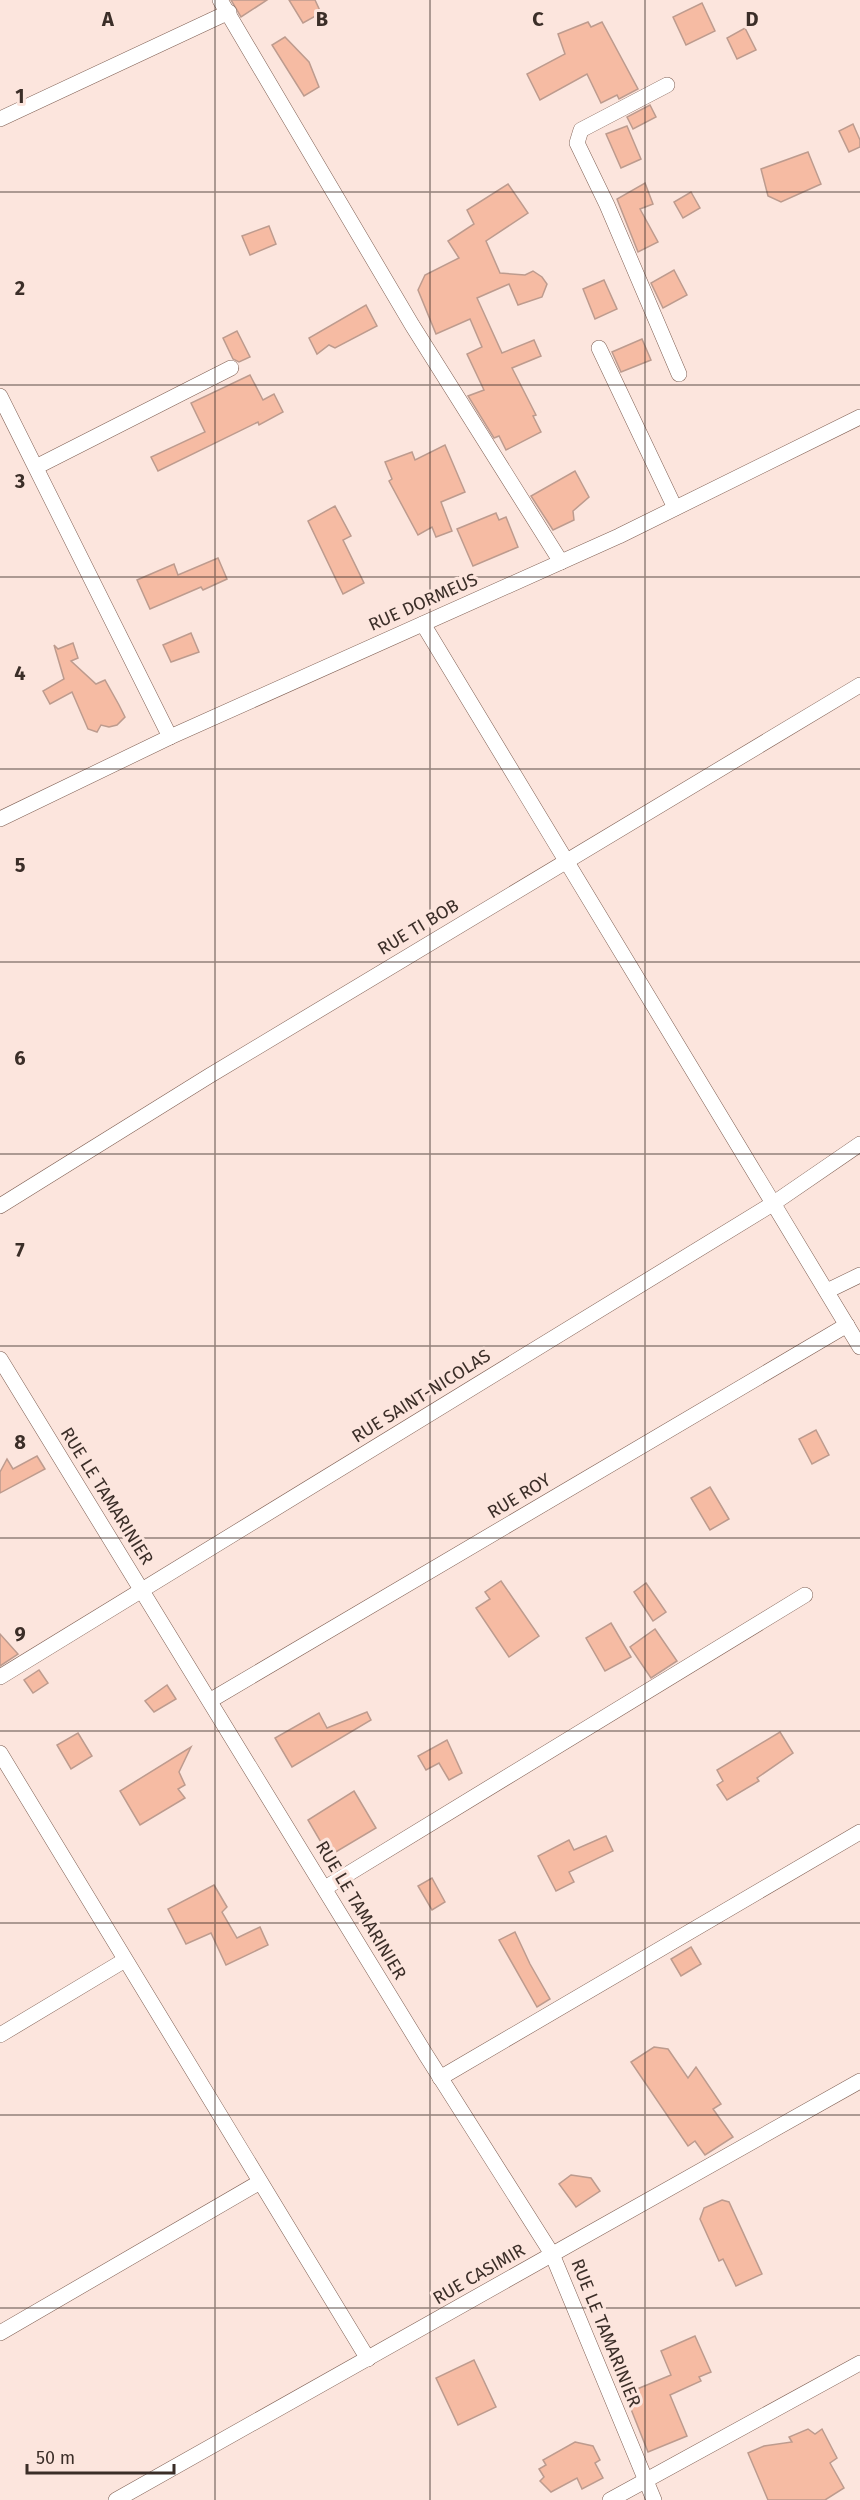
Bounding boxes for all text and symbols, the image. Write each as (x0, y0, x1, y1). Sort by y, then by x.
text: A (101, 7, 115, 31)
text: B (316, 7, 328, 31)
text: C (532, 7, 544, 31)
text: D (745, 7, 759, 31)
text: 1 (15, 84, 25, 108)
text: 2 (15, 276, 25, 300)
text: 3 (14, 469, 25, 493)
street label: RUE DORMEUS (365, 568, 481, 636)
text: 4 (14, 661, 26, 685)
text: 5 (15, 853, 26, 877)
street label: RUE TI BOB (373, 894, 463, 960)
text: 6 (14, 1046, 26, 1070)
text: 7 (15, 1238, 25, 1262)
street label: RUE SAINT-NICOLAS (348, 1344, 495, 1448)
street label: RUE LE TAMARINIER (56, 1423, 158, 1569)
text: 8 (14, 1430, 26, 1454)
street label: RUE ROY (484, 1469, 555, 1523)
text: 9 (14, 1622, 26, 1646)
street label: RUE LE TAMARINIER (311, 1837, 411, 1983)
street label: RUE CASIMIR (429, 2239, 529, 2309)
street label: RUE LE TAMARINIER (566, 2256, 646, 2410)
scale bar (27, 2437, 174, 2475)
text: 50 m (36, 2447, 75, 2469)

